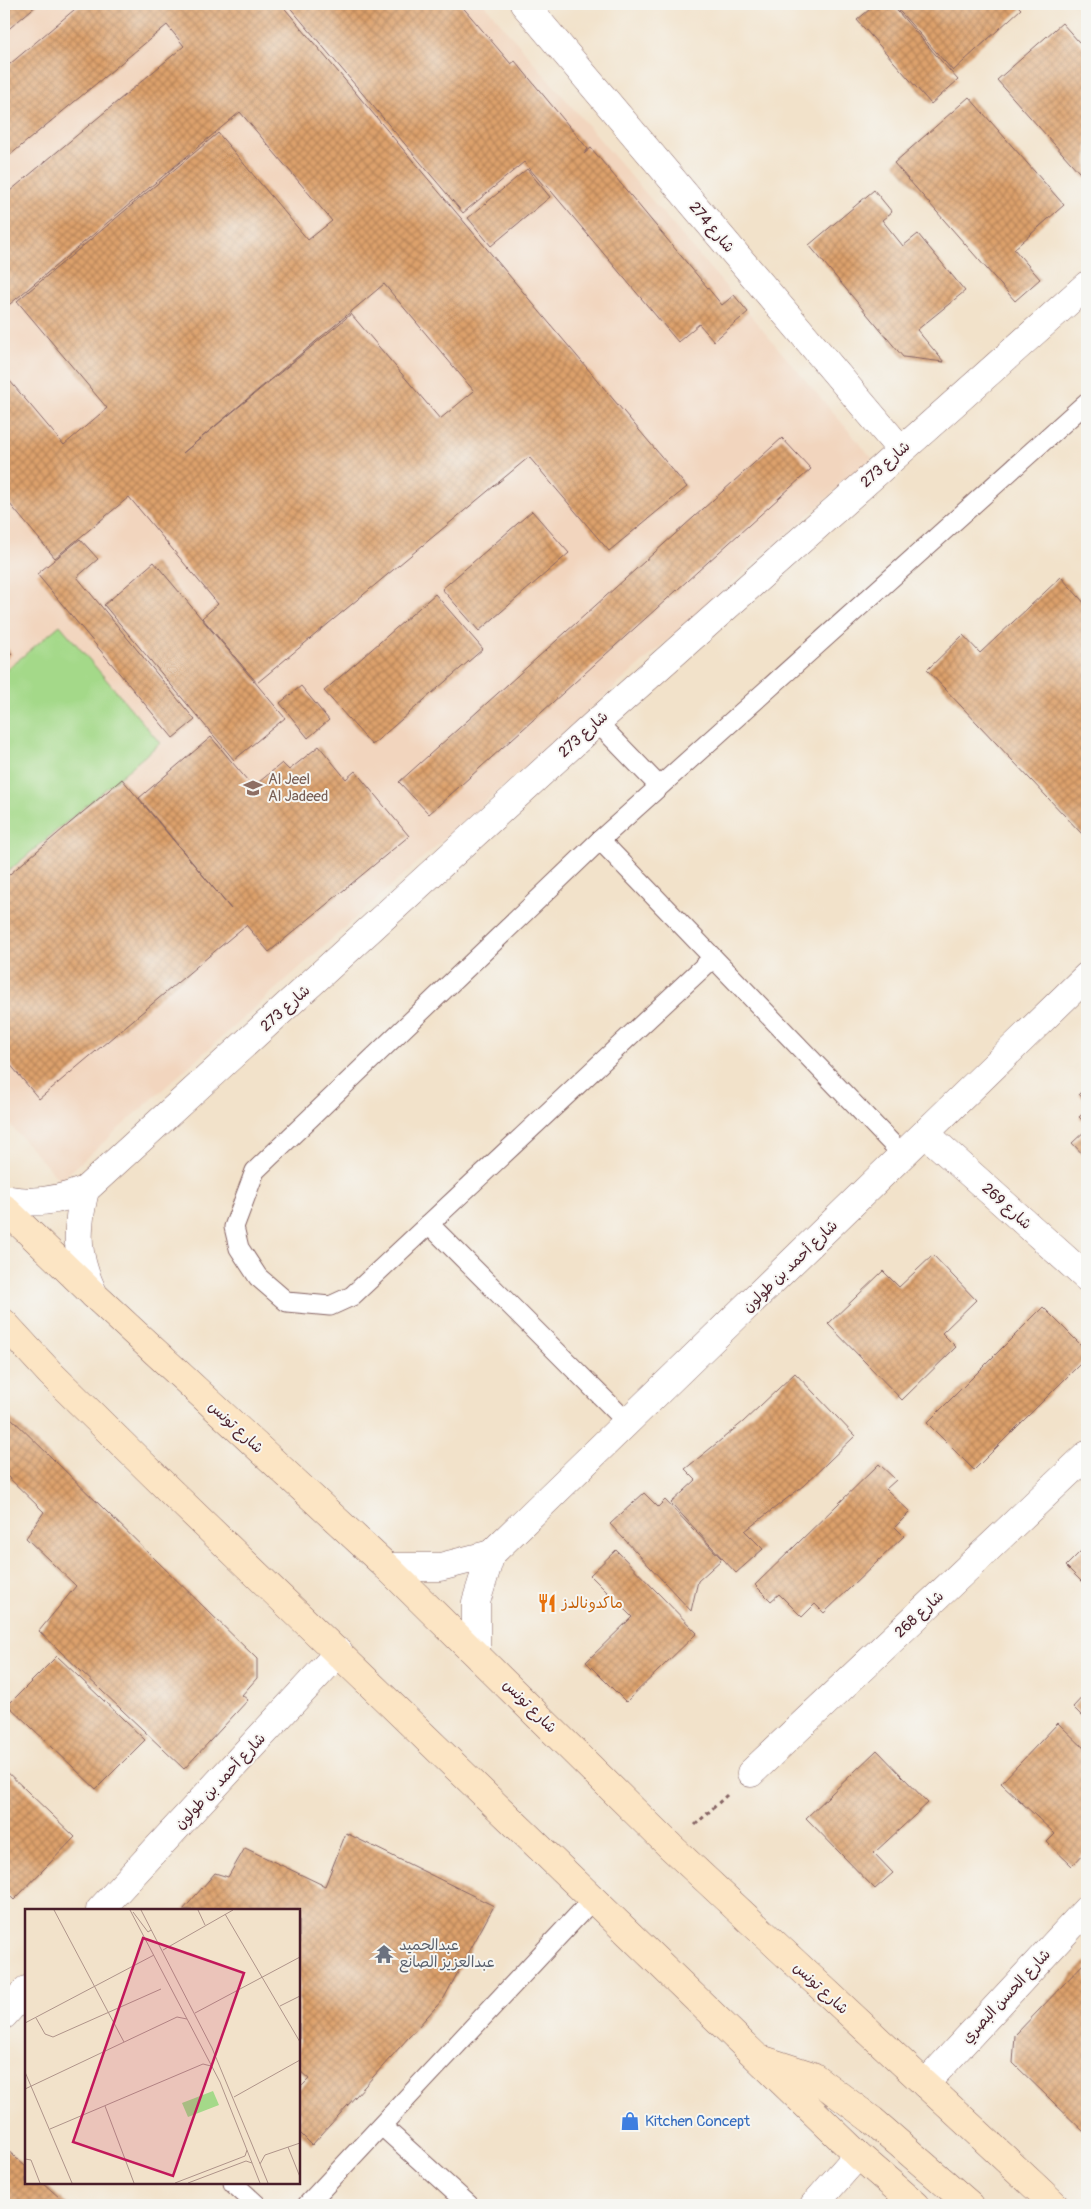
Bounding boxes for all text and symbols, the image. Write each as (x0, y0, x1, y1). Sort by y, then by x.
street label: شارع 274 (685, 198, 738, 257)
street label: شارع 273 (857, 437, 914, 492)
street label: شارع 273 (555, 707, 612, 762)
place label: Al Jeel Al Jadeed (268, 770, 328, 806)
school or university icon: Al Jeel Al Jadeed (242, 777, 264, 799)
street label: شارع 273 (257, 981, 314, 1036)
street label: شارع 269 (978, 1179, 1036, 1234)
street label: شارع أحمد بن طولون (739, 1216, 842, 1317)
street label: شارع تونس (204, 1397, 267, 1458)
street label: شارع 268 (891, 1587, 948, 1642)
restaurant icon: ماكدونالدز (536, 1592, 558, 1614)
place label: ماكدونالدز (561, 1594, 623, 1613)
street label: شارع تونس (499, 1675, 561, 1737)
street label: شارع أحمد بن طولون (171, 1729, 270, 1833)
inset map (25, 1909, 300, 2184)
place label: عبدالحميد عبدالعزيز الصانع (399, 1936, 495, 1973)
temple icon: عبدالحميد عبدالعزيز الصانع (373, 1943, 395, 1965)
street label: شارع الحسن البصري (958, 1945, 1056, 2048)
street label: شارع تونس (789, 1958, 852, 2019)
shop icon: Kitchen Concept (619, 2110, 641, 2132)
place label: Kitchen Concept (645, 2112, 751, 2131)

